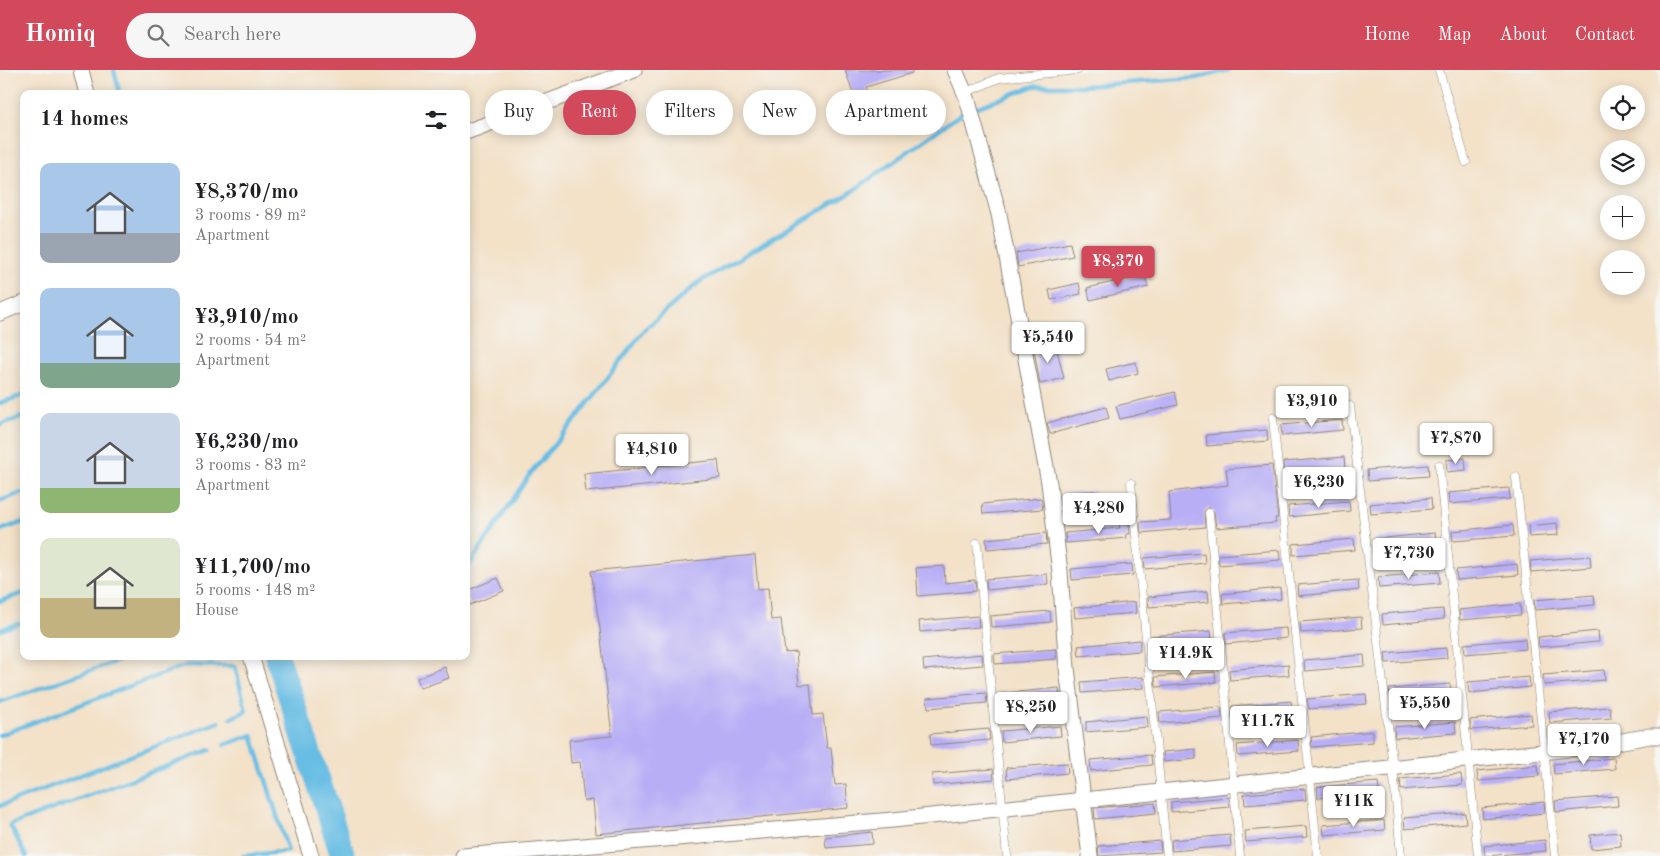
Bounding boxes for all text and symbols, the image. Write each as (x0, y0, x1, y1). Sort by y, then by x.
search box (126, 13, 476, 58)
icon: search (144, 21, 172, 49)
text: Homiq (25, 23, 96, 47)
text: Search here (184, 26, 281, 45)
text: Home (1364, 26, 1410, 44)
text: Map (1438, 26, 1471, 44)
text: About (1499, 26, 1547, 44)
text: Contact (1575, 26, 1635, 44)
map controls (1600, 85, 1645, 295)
button: locate (1600, 85, 1645, 130)
chip: Buy (485, 90, 553, 135)
chip: Rent (563, 90, 636, 135)
chip: Filters (646, 90, 733, 135)
chip: New (743, 90, 816, 135)
chip: Apartment (826, 90, 946, 135)
icon: filters (422, 106, 450, 134)
text: 14 homes (40, 109, 128, 130)
button: layers (1600, 140, 1645, 185)
text: ¥8,370/mo (195, 182, 299, 203)
icon: home (80, 183, 140, 243)
button: + (1600, 195, 1645, 240)
text: 3 rooms · 89 m² (195, 208, 306, 224)
text: Apartment (195, 228, 270, 244)
pin: ¥8,370 (1077, 246, 1159, 288)
button: − (1600, 250, 1645, 295)
text: ¥8,370 (1093, 254, 1143, 270)
text: ¥3,910/mo (195, 307, 299, 328)
icon: home (80, 308, 140, 368)
pin: ¥5,540 (1007, 322, 1089, 364)
text: ¥5,540 (1023, 330, 1073, 346)
text: 2 rooms · 54 m² (195, 333, 306, 349)
text: Apartment (195, 353, 270, 369)
pin: ¥3,910 (1271, 386, 1353, 428)
text: ¥3,910 (1287, 394, 1337, 410)
pin: ¥7,870 (1415, 422, 1497, 465)
text: ¥7,870 (1431, 431, 1481, 447)
text: ¥6,230/mo (195, 432, 299, 453)
icon: home (80, 433, 140, 493)
pin: ¥4,810 (611, 434, 693, 476)
text: ¥4,810 (627, 442, 677, 458)
text: 3 rooms · 83 m² (195, 458, 306, 474)
pin: ¥6,230 (1278, 466, 1360, 509)
text: ¥6,230 (1294, 475, 1344, 491)
text: Apartment (195, 478, 270, 494)
pin: ¥4,280 (1058, 492, 1140, 535)
text: ¥4,280 (1074, 501, 1124, 517)
pin: ¥7,730 (1368, 538, 1450, 580)
text: ¥7,730 (1384, 546, 1434, 562)
text: ¥11,700/mo (195, 557, 311, 578)
icon: home (80, 558, 140, 618)
text: 5 rooms · 148 m² (195, 583, 315, 599)
text: House (195, 603, 238, 619)
pin: ¥14.9K (1145, 638, 1227, 680)
text: ¥14.9K (1159, 646, 1213, 662)
pin: ¥5,550 (1384, 688, 1466, 730)
pin: ¥8,250 (990, 692, 1072, 734)
text: ¥5,550 (1400, 696, 1450, 712)
text: ¥8,250 (1006, 700, 1056, 716)
pin: ¥11.7K (1227, 706, 1309, 748)
text: ¥11.7K (1241, 714, 1295, 730)
pin: ¥7,170 (1543, 724, 1625, 766)
text: ¥7,170 (1559, 732, 1609, 748)
pin: ¥11K (1324, 786, 1384, 828)
text: ¥11K (1334, 794, 1374, 810)

